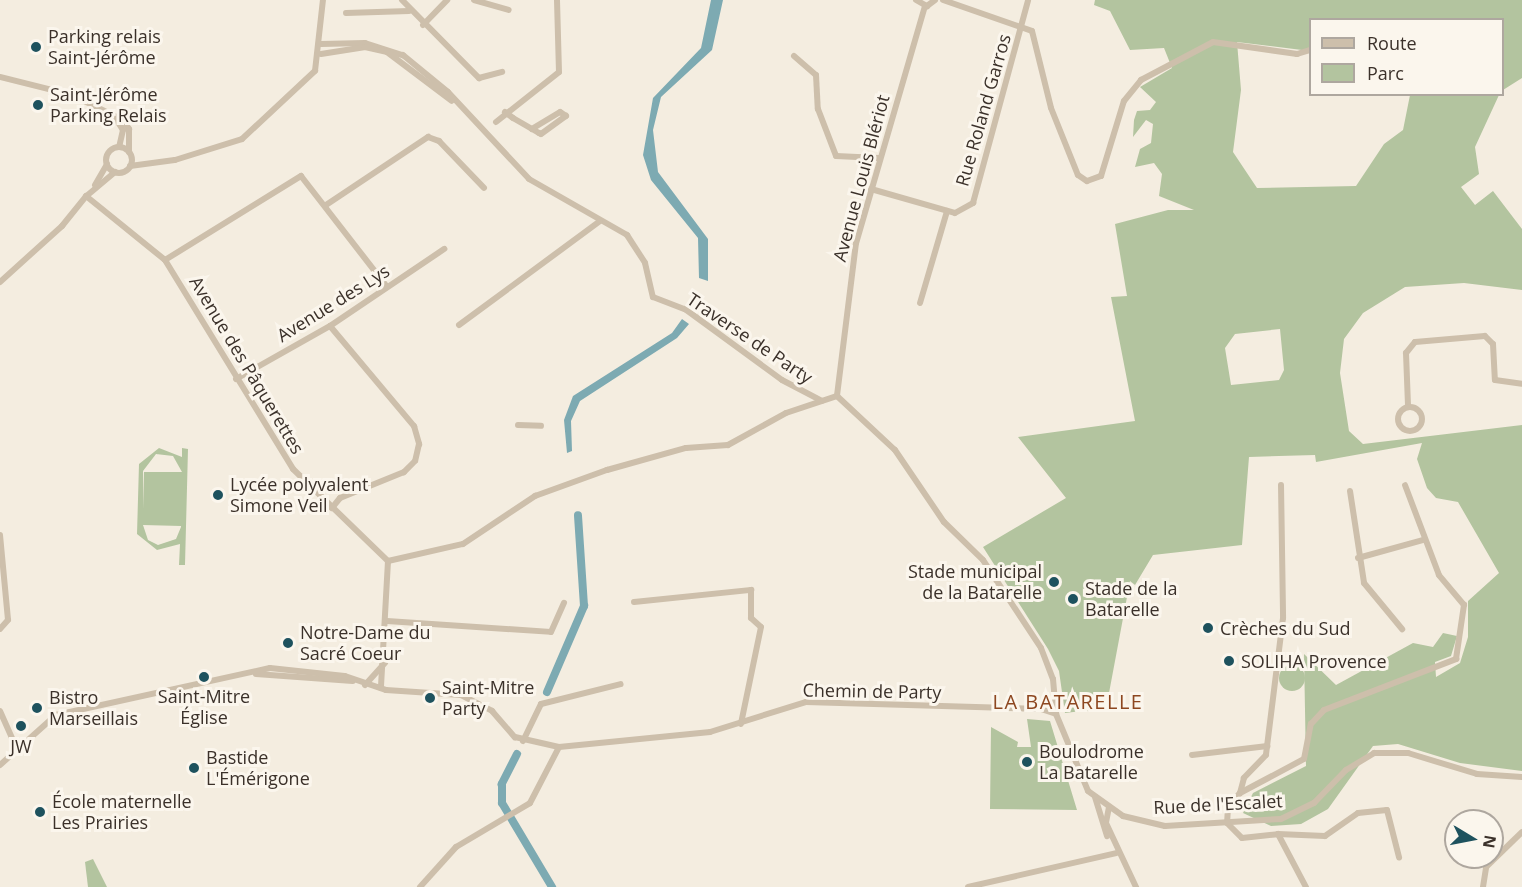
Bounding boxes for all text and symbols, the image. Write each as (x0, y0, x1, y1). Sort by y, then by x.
legend (1309, 18, 1504, 96)
place label: Parking relais Saint-Jérôme (48, 26, 161, 68)
street label: Rue Roland Garros (951, 31, 1015, 189)
text: Route (1367, 31, 1417, 55)
marker: Parking relais Saint-Jérôme (29, 40, 43, 54)
text: Parc (1367, 61, 1404, 85)
place label: Saint-Jérôme Parking Relais (50, 84, 167, 127)
street label: Avenue Louis Blériot (828, 92, 894, 264)
marker: Saint-Jérôme Parking Relais (31, 98, 45, 112)
street label: Avenue des Lys (273, 260, 393, 346)
street label: Avenue des Pâquerettes (185, 272, 309, 458)
street label: Traverse de Party (683, 288, 817, 388)
place label: Lycée polyvalent Simone Veil (230, 474, 368, 516)
marker: Lycée polyvalent Simone Veil (211, 488, 225, 502)
place label: Stade municipal de la Batarelle (908, 561, 1042, 604)
marker: Stade municipal de la Batarelle (1047, 575, 1061, 589)
place label: Stade de la Batarelle (1085, 578, 1177, 620)
marker: Stade de la Batarelle (1066, 592, 1080, 606)
place label: Crèches du Sud (1220, 617, 1350, 639)
marker: Crèches du Sud (1201, 621, 1215, 635)
place label: Notre-Dame du Sacré Coeur (300, 622, 431, 664)
marker: Notre-Dame du Sacré Coeur (281, 636, 295, 650)
place label: SOLIHA Provence (1241, 650, 1387, 672)
marker: SOLIHA Provence (1222, 654, 1236, 668)
marker: Saint-Mitre Église (197, 670, 211, 684)
place label: Saint-Mitre Party (442, 677, 534, 720)
street label: Chemin de Party (802, 679, 942, 703)
place label: Saint-Mitre Église (158, 686, 250, 728)
place label: Bistro Marseillais (49, 687, 138, 730)
district label: LA BATARELLE (993, 689, 1143, 713)
marker: Saint-Mitre Party (423, 691, 437, 705)
marker: Bistro Marseillais (30, 701, 44, 715)
marker: JW (14, 719, 28, 733)
place label: JW (10, 735, 32, 757)
place label: Boulodrome La Batarelle (1039, 741, 1144, 783)
place label: Bastide L'Émérigone (206, 747, 310, 789)
marker: Boulodrome La Batarelle (1020, 755, 1034, 769)
marker: Bastide L'Émérigone (187, 761, 201, 775)
street label: Rue de l'Escalet (1153, 790, 1283, 818)
place label: École maternelle Les Prairies (52, 791, 192, 834)
marker: École maternelle Les Prairies (33, 805, 47, 819)
north arrow (1444, 809, 1504, 869)
text: N (1478, 833, 1502, 850)

